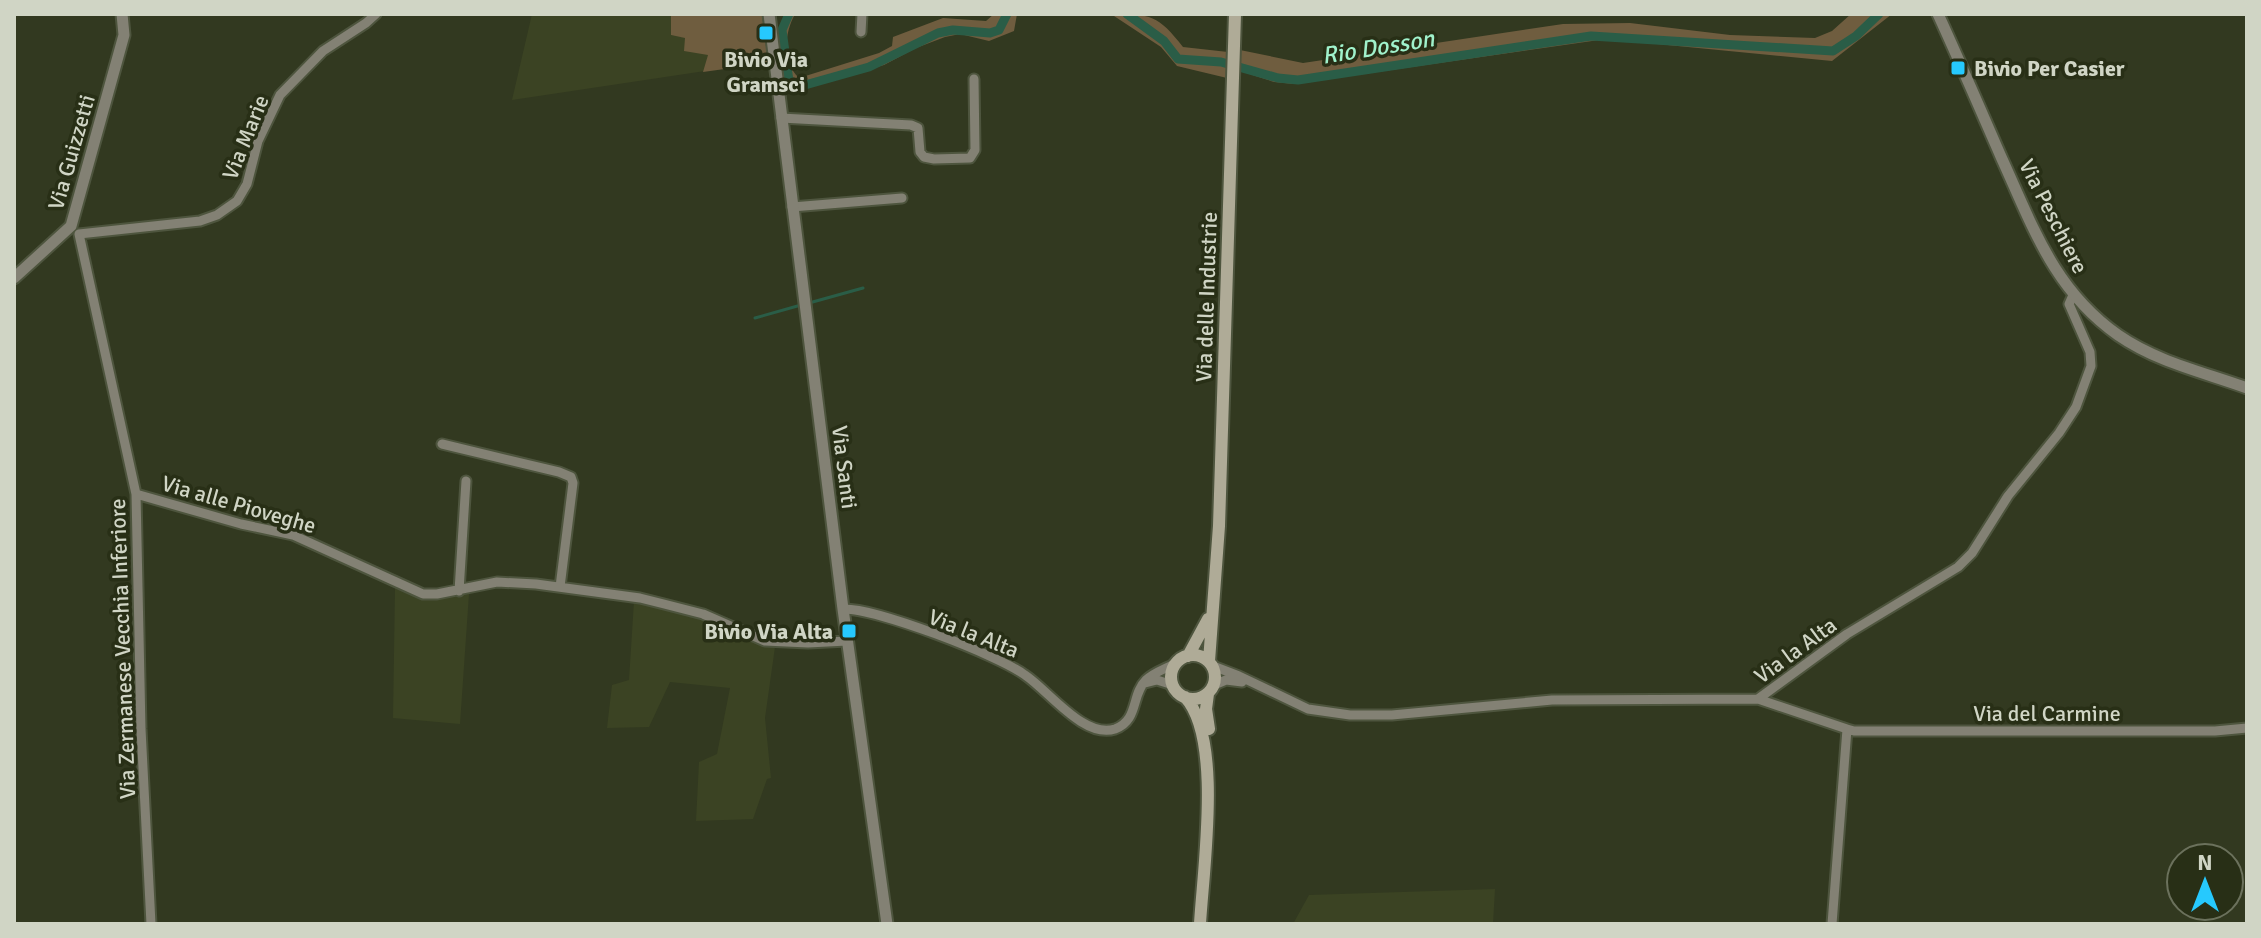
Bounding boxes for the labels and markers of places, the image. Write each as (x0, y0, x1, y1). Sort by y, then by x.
marker: Bivio Via Gramsci (757, 24, 775, 42)
place label: Bivio Via Gramsci (724, 46, 808, 98)
place label: Bivio Per Casier (1974, 55, 2125, 82)
marker: Bivio Per Casier (1949, 59, 1967, 77)
place label: Bivio Via Alta (704, 618, 833, 645)
marker: Bivio Via Alta (840, 622, 858, 640)

